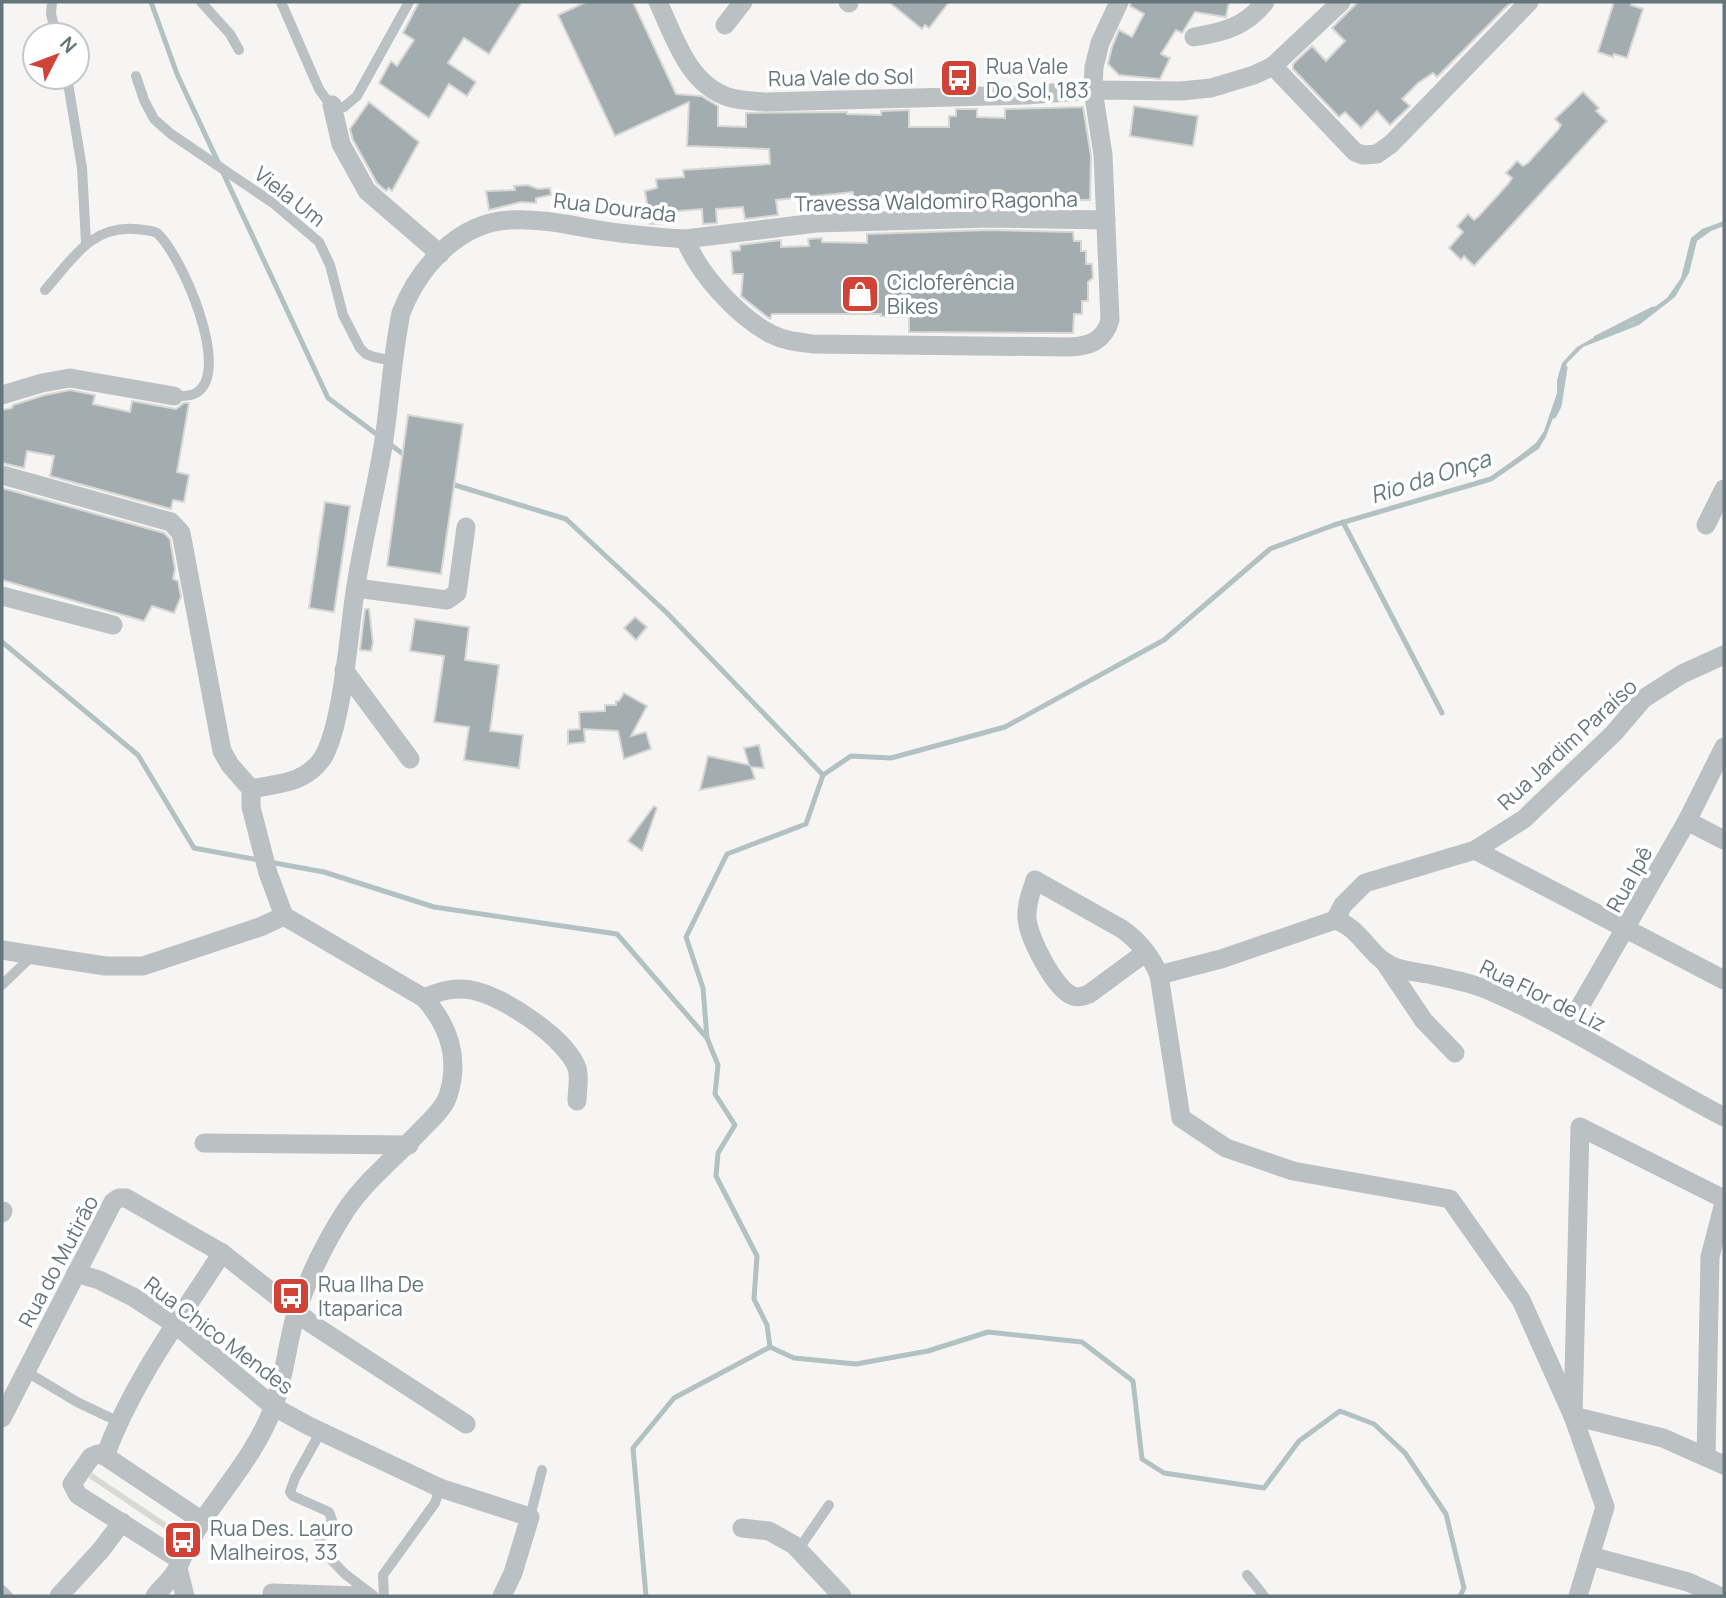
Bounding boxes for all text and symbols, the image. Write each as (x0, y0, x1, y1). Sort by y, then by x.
north arrow (21, 21, 91, 91)
text: N (54, 31, 83, 58)
place label: Rua Vale Do Sol, 183 (986, 52, 1089, 104)
bus stop icon: Rua Vale Do Sol, 183 (938, 57, 980, 99)
street label: Rua Vale do Sol (768, 62, 914, 92)
street label: Viela Um (249, 159, 331, 233)
street label: Travessa Waldomiro Ragonha (794, 185, 1078, 217)
street label: Rua Dourada (552, 186, 678, 228)
place label: Cicloferência Bikes (887, 268, 1015, 320)
shop icon: Cicloferência Bikes (839, 273, 881, 315)
water label: Rio da Onça (1366, 441, 1495, 510)
street label: Rua Jardim Paraíso (1491, 672, 1643, 816)
street label: Rua Ipê (1599, 841, 1659, 917)
street label: Rua Flor de Liz (1475, 952, 1611, 1038)
street label: Rua do Mutirão (12, 1190, 104, 1332)
street label: Rua Chico Mendes (139, 1270, 299, 1400)
place label: Rua Ilha De Itaparica (318, 1270, 424, 1322)
bus stop icon: Rua Ilha De Itaparica (270, 1275, 312, 1317)
place label: Rua Des. Lauro Malheiros, 33 (210, 1514, 353, 1566)
bus stop icon: Rua Des. Lauro Malheiros, 33 (162, 1519, 204, 1561)

